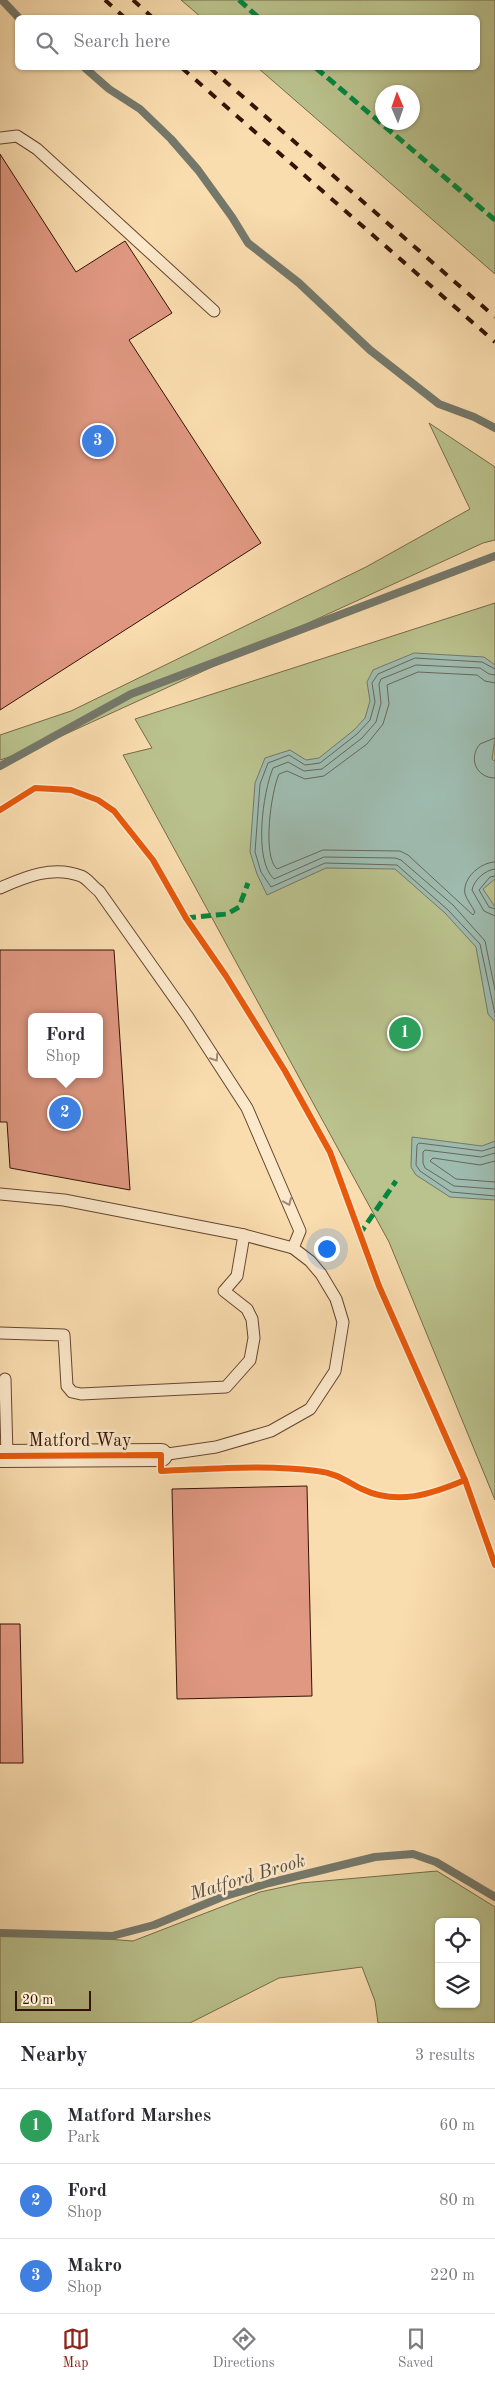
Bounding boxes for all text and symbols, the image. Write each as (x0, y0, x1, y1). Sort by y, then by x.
search box (15, 15, 480, 70)
icon: search (33, 29, 61, 57)
text: Search here (73, 33, 170, 52)
north arrow (375, 85, 420, 130)
pin: 3 (82, 422, 114, 460)
popup (28, 1013, 103, 1078)
pin: 1 (389, 1014, 421, 1052)
text: Ford (46, 1026, 85, 1045)
text: Shop (46, 1049, 80, 1065)
one-way arrow (208, 1052, 218, 1061)
pin: 2 (49, 1094, 81, 1132)
one-way arrow (281, 1197, 292, 1206)
your location (314, 1236, 340, 1262)
street label: Matford Way (29, 1432, 132, 1450)
water label: Matford Brook (187, 1852, 308, 1905)
map controls (435, 1918, 480, 2008)
button: locate (435, 1918, 480, 1963)
button: layers (435, 1963, 480, 2008)
scale bar (15, 1988, 91, 2011)
text: 20 m (22, 1993, 53, 2007)
text: Nearby (20, 2045, 88, 2066)
text: 3 results (415, 2048, 475, 2064)
text: Matford Marshes (67, 2107, 211, 2126)
text: 1 (31, 2118, 41, 2134)
text: 60 m (439, 2118, 475, 2134)
text: Park (67, 2130, 100, 2146)
text: Ford (67, 2182, 107, 2201)
text: 2 (31, 2193, 41, 2209)
text: 80 m (439, 2193, 475, 2209)
text: Shop (67, 2205, 102, 2221)
text: Makro (67, 2257, 122, 2276)
text: 3 (31, 2268, 41, 2284)
text: 220 m (430, 2268, 475, 2284)
text: Shop (67, 2280, 102, 2296)
tab: Map (62, 2325, 90, 2372)
tab: Directions (213, 2325, 275, 2372)
tab: Saved (398, 2325, 433, 2372)

